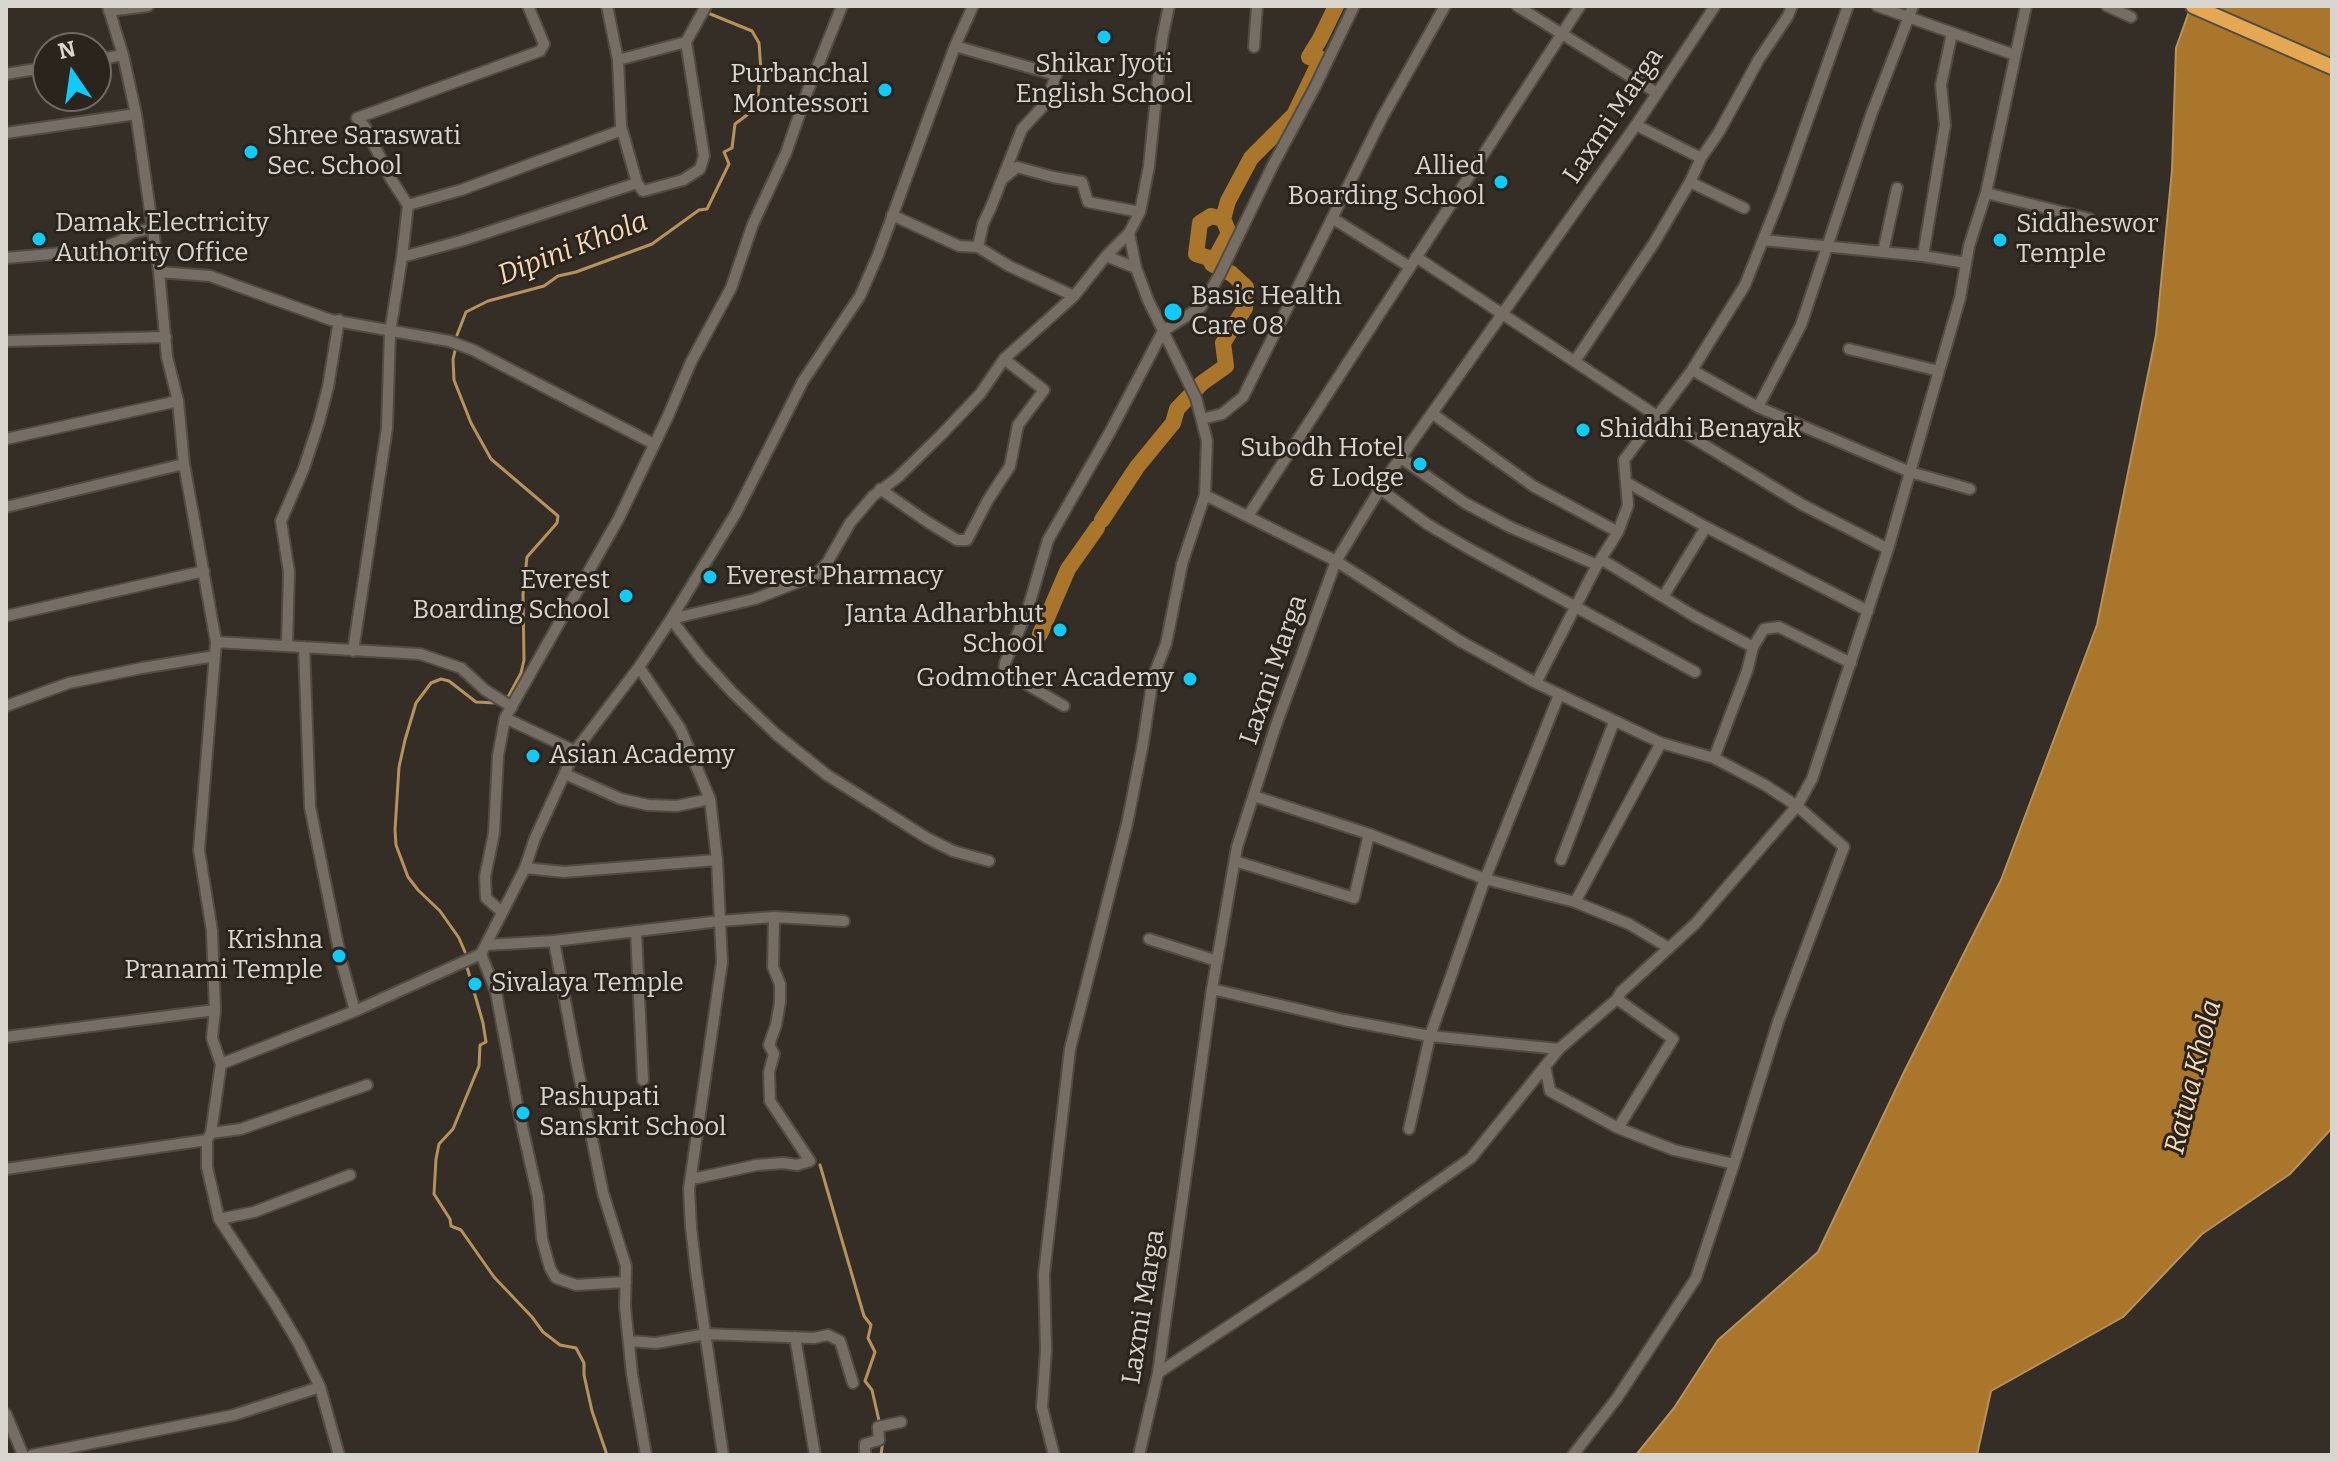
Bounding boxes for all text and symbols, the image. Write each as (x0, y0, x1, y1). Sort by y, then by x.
marker: Shikar Jyoti English School (1095, 28, 1113, 46)
north arrow (32, 32, 112, 112)
text: N (56, 35, 78, 65)
street label: Laxmi Marga (1557, 42, 1671, 190)
place label: Shikar Jyoti English School (1015, 49, 1193, 110)
place label: Purbanchal Montessori (730, 59, 869, 120)
marker: Purbanchal Montessori (876, 81, 894, 99)
place label: Shree Saraswati Sec. School (267, 121, 461, 182)
marker: Shree Saraswati Sec. School (242, 143, 260, 161)
place label: Allied Boarding School (1287, 151, 1485, 212)
marker: Allied Boarding School (1492, 173, 1510, 191)
water label: Dipini Khola (493, 205, 653, 293)
place label: Damak Electricity Authority Office (55, 208, 269, 270)
place label: Siddheswor Temple (2016, 209, 2158, 270)
marker: Damak Electricity Authority Office (30, 230, 48, 248)
marker: Siddheswor Temple (1991, 231, 2009, 249)
place label: Basic Health Care 08 (1191, 281, 1342, 342)
marker: Basic Health Care 08 (1162, 301, 1184, 323)
place label: Shiddhi Benayak (1599, 414, 1801, 446)
marker: Shiddhi Benayak (1574, 421, 1592, 439)
place label: Subodh Hotel & Lodge (1240, 433, 1404, 494)
marker: Subodh Hotel & Lodge (1411, 455, 1429, 473)
place label: Everest Pharmacy (726, 561, 943, 593)
place label: Everest Boarding School (412, 565, 610, 626)
marker: Everest Pharmacy (701, 568, 719, 586)
marker: Everest Boarding School (617, 587, 635, 605)
street label: Laxmi Marga (1234, 591, 1314, 749)
place label: Janta Adharbhut School (845, 599, 1044, 660)
marker: Janta Adharbhut School (1051, 621, 1069, 639)
place label: Godmother Academy (916, 663, 1174, 695)
marker: Godmother Academy (1181, 670, 1199, 688)
place label: Asian Academy (549, 740, 735, 772)
marker: Asian Academy (524, 747, 542, 765)
place label: Krishna Pranami Temple (124, 925, 323, 986)
marker: Krishna Pranami Temple (330, 947, 348, 965)
place label: Sivalaya Temple (491, 968, 684, 1000)
marker: Sivalaya Temple (466, 975, 484, 993)
water label: Ratua Khola (2159, 996, 2229, 1158)
place label: Pashupati Sanskrit School (539, 1082, 727, 1144)
marker: Pashupati Sanskrit School (514, 1104, 532, 1122)
street label: Laxmi Marga (1116, 1227, 1172, 1387)

